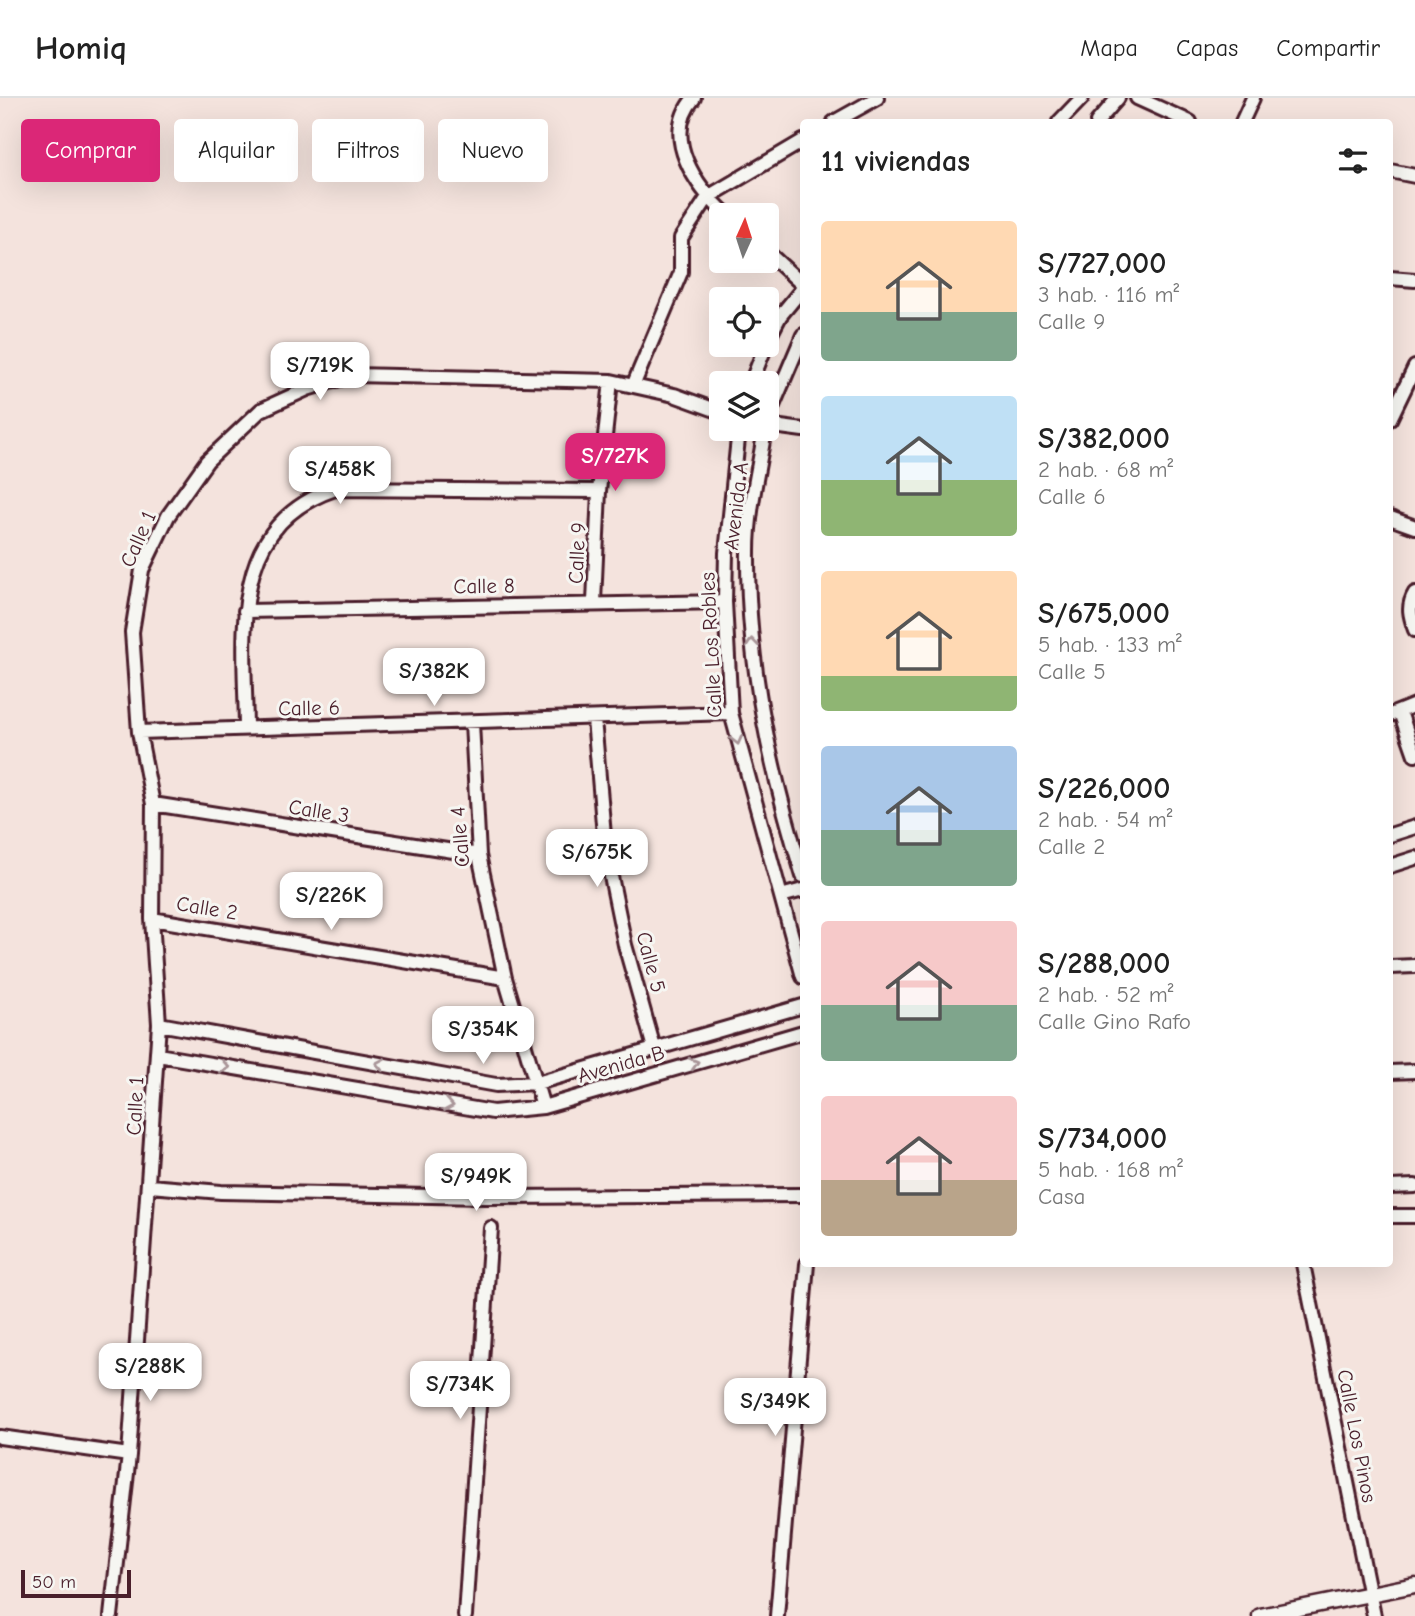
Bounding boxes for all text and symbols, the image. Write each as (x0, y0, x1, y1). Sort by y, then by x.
text: Homiq (35, 29, 127, 67)
text: Mapa (1080, 34, 1138, 62)
text: Capas (1176, 34, 1238, 62)
text: Compartir (1276, 34, 1380, 62)
chip: Comprar (21, 119, 160, 182)
chip: Alquilar (174, 119, 298, 182)
chip: Filtros (312, 119, 424, 182)
chip: Nuevo (438, 119, 548, 182)
icon: filters (1334, 142, 1372, 180)
text: 11 viviendas (821, 144, 970, 179)
north arrow (709, 203, 779, 273)
map controls (709, 203, 779, 441)
text: S/727,000 (1038, 246, 1166, 281)
icon: home (877, 249, 961, 333)
text: 3 hab. · 116 m² (1038, 281, 1179, 308)
button: locate (709, 287, 779, 357)
text: Calle 9 (1038, 308, 1105, 335)
pin: S/719K (263, 342, 377, 402)
text: S/719K (287, 351, 354, 378)
button: layers (709, 371, 779, 441)
text: S/382,000 (1038, 421, 1170, 456)
icon: home (877, 424, 961, 508)
pin: S/727K (558, 434, 672, 493)
text: S/727K (581, 442, 649, 469)
pin: S/458K (283, 446, 397, 506)
text: S/458K (305, 455, 375, 482)
text: 2 hab. · 68 m² (1038, 456, 1173, 483)
street label: Avenida A (719, 461, 753, 551)
text: Calle 6 (1038, 483, 1106, 510)
street label: Calle 1 (115, 507, 161, 571)
street label: Calle 9 (563, 522, 591, 584)
street label: Calle Los Robles (695, 572, 727, 718)
street label: Calle 8 (453, 573, 515, 599)
text: S/675,000 (1038, 596, 1170, 631)
icon: home (877, 599, 961, 683)
text: 5 hab. · 133 m² (1038, 631, 1182, 658)
one-way arrow (745, 637, 760, 648)
pin: S/382K (377, 648, 491, 708)
text: S/382K (399, 657, 469, 684)
text: Calle 5 (1038, 658, 1106, 685)
street label: Calle 6 (278, 695, 340, 721)
one-way arrow (729, 734, 743, 746)
text: S/226,000 (1038, 771, 1170, 806)
icon: home (877, 774, 961, 858)
street label: Calle 3 (287, 794, 351, 828)
street label: Calle 4 (445, 806, 475, 868)
text: 2 hab. · 54 m² (1038, 806, 1173, 833)
pin: S/675K (540, 830, 654, 889)
text: Calle 2 (1038, 833, 1105, 860)
text: S/675K (562, 838, 632, 865)
pin: S/226K (274, 872, 388, 932)
text: S/226K (296, 881, 366, 908)
street label: Calle 2 (175, 891, 239, 925)
street label: Calle 5 (631, 929, 671, 995)
text: S/288,000 (1038, 946, 1170, 981)
icon: home (877, 949, 961, 1033)
text: 2 hab. · 52 m² (1038, 981, 1174, 1008)
pin: S/354K (426, 1006, 540, 1066)
text: Calle Gino Rafo (1038, 1008, 1191, 1035)
text: S/354K (448, 1015, 518, 1042)
street label: Avenida B (575, 1040, 667, 1088)
one-way arrow (374, 1057, 386, 1072)
one-way arrow (688, 1057, 700, 1072)
one-way arrow (219, 1059, 231, 1074)
street label: Calle 1 (121, 1076, 149, 1136)
one-way arrow (443, 1097, 455, 1112)
text: S/734,000 (1038, 1121, 1167, 1156)
icon: home (877, 1124, 961, 1208)
pin: S/949K (419, 1154, 533, 1213)
text: 5 hab. · 168 m² (1038, 1156, 1183, 1183)
text: S/949K (441, 1162, 511, 1189)
text: Casa (1038, 1183, 1085, 1210)
pin: S/288K (93, 1344, 207, 1403)
text: S/288K (115, 1352, 185, 1379)
pin: S/734K (403, 1362, 517, 1421)
street label: Calle Los Pinos (1332, 1367, 1382, 1505)
text: S/734K (426, 1370, 494, 1397)
pin: S/349K (718, 1378, 832, 1438)
text: S/349K (740, 1387, 810, 1414)
scale bar (21, 1567, 131, 1599)
text: 50 m (32, 1571, 76, 1593)

